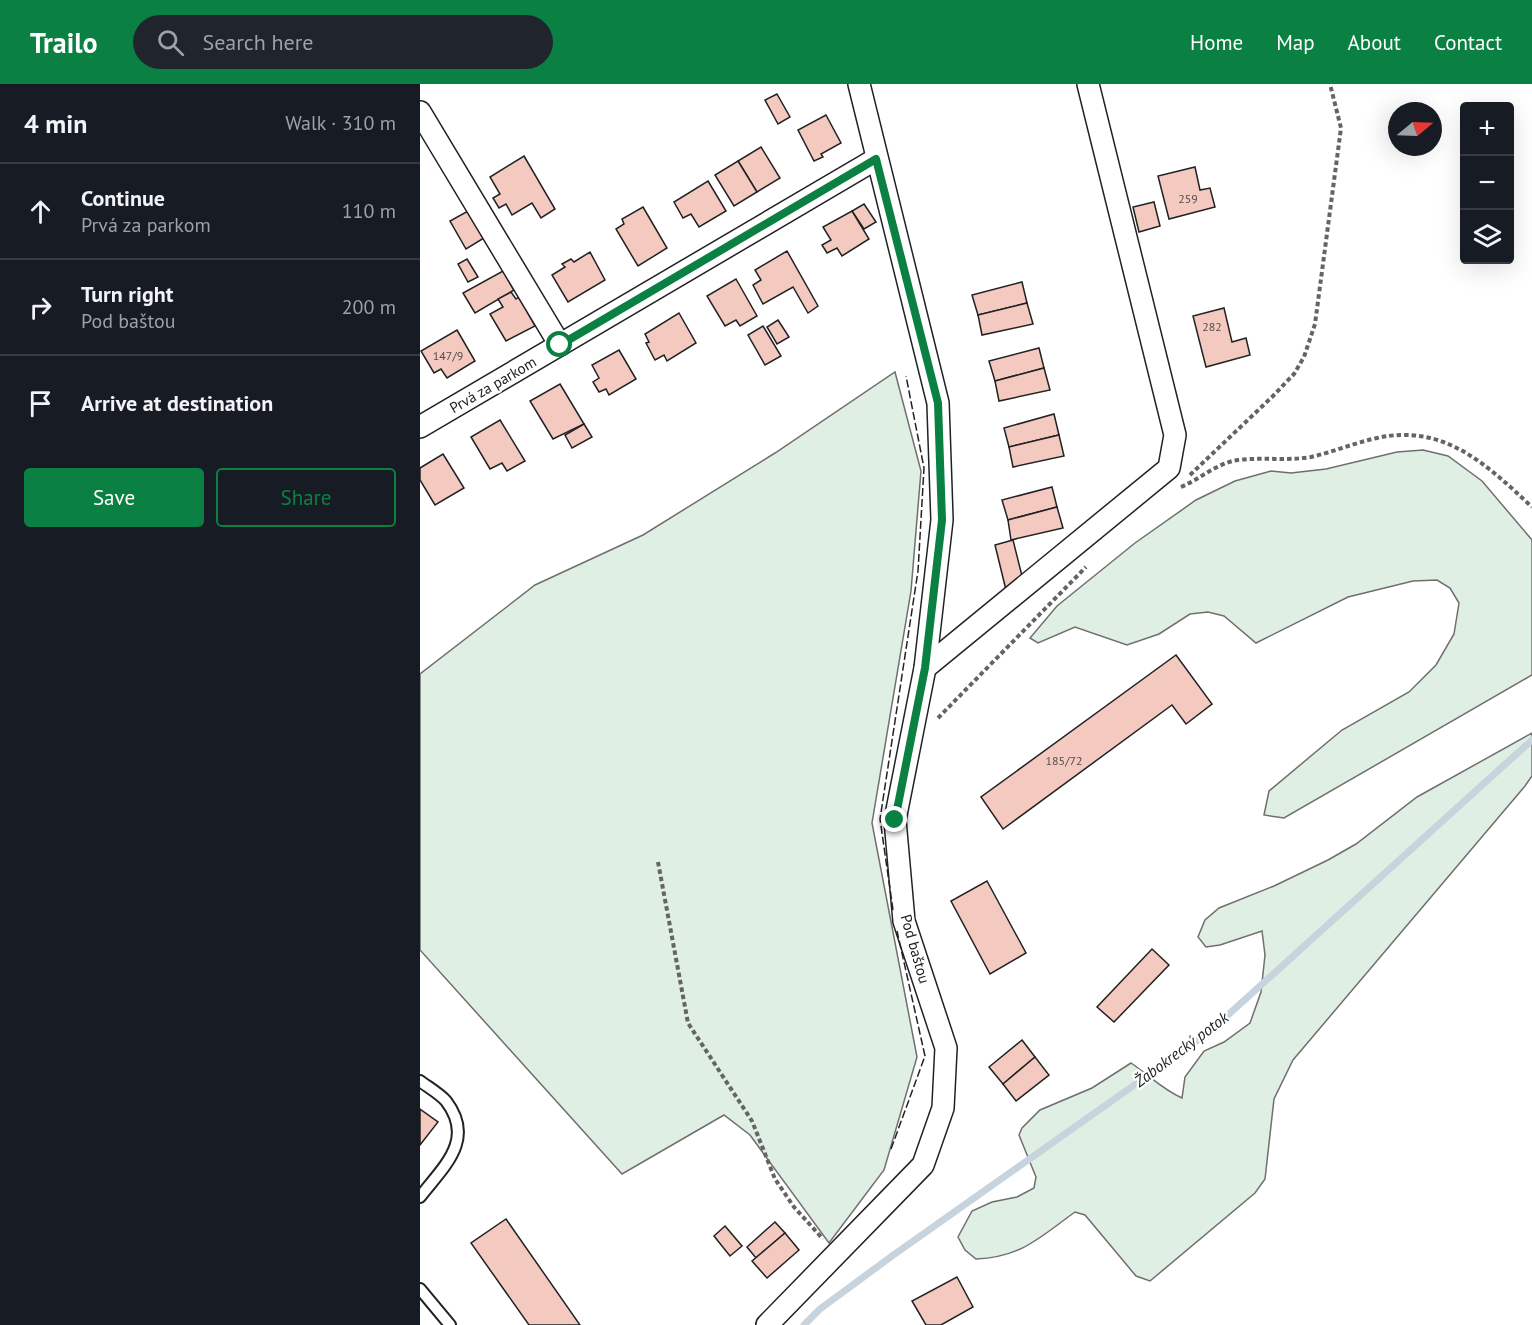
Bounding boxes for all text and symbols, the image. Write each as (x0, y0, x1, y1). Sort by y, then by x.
search box (133, 15, 553, 69)
text: Trailo (30, 24, 97, 61)
icon: search (154, 26, 187, 59)
text: Search here (202, 28, 313, 56)
text: Home (1190, 29, 1243, 56)
text: Map (1276, 29, 1315, 56)
text: About (1348, 29, 1401, 56)
text: Contact (1434, 29, 1502, 56)
north arrow (1388, 102, 1442, 156)
map controls (1460, 102, 1514, 264)
button: + (1460, 102, 1514, 156)
text: 4 min (24, 107, 87, 140)
text: Walk · 310 m (285, 110, 396, 136)
button: − (1460, 156, 1514, 210)
text: Continue (81, 184, 165, 212)
house number: 259 (1178, 191, 1198, 206)
icon: ahead (24, 195, 57, 228)
text: 110 m (342, 198, 396, 224)
button: layers (1460, 210, 1514, 264)
text: Prvá za parkom (81, 212, 211, 238)
text: Turn right (81, 280, 173, 308)
icon: right (24, 291, 57, 324)
text: 200 m (342, 294, 396, 320)
text: Pod baštou (81, 308, 175, 334)
house number: 282 (1202, 319, 1222, 334)
route start (546, 331, 572, 357)
house number: 147/9 (433, 348, 463, 363)
street label: Prvá za parkom (446, 352, 540, 417)
icon: arrive (24, 387, 57, 420)
text: Arrive at destination (81, 389, 273, 417)
button: Save (24, 468, 204, 527)
button: Share (216, 468, 396, 527)
house number: 185/72 (1046, 753, 1082, 768)
route end (881, 806, 907, 832)
street label: Pod baštou (897, 912, 934, 986)
water label: Žabokrecký potok (1129, 1007, 1233, 1092)

